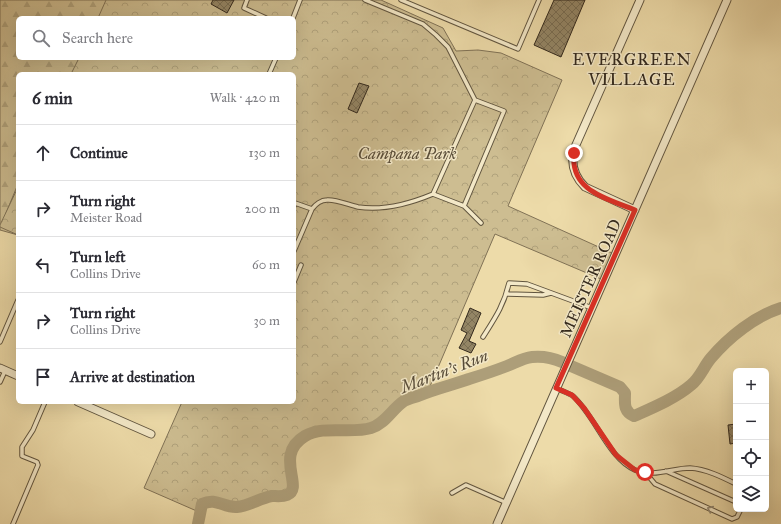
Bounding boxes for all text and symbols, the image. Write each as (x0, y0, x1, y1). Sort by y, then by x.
search box (16, 16, 296, 60)
icon: search (30, 27, 52, 49)
text: Search here (62, 29, 133, 47)
district label: EVERGREEN VILLAGE (572, 49, 692, 90)
text: 6 min (32, 88, 73, 109)
text: Walk · 420 m (210, 90, 280, 106)
icon: ahead (32, 142, 54, 164)
text: Continue (70, 144, 128, 162)
park label: Campana Park (358, 144, 456, 164)
route end (565, 144, 583, 162)
text: 130 m (248, 145, 280, 161)
text: Turn right (70, 192, 135, 210)
icon: right (32, 198, 54, 220)
text: 200 m (245, 201, 280, 217)
text: Meister Road (70, 210, 142, 226)
street label: MEISTER ROAD (556, 216, 625, 340)
text: Turn left (70, 248, 126, 266)
icon: left (32, 254, 54, 276)
text: 60 m (252, 257, 280, 273)
text: Collins Drive (70, 266, 141, 282)
text: Turn right (70, 304, 135, 322)
icon: right (32, 310, 54, 332)
text: 30 m (254, 313, 280, 329)
text: Collins Drive (70, 322, 141, 338)
water label: Martin's Run (395, 345, 491, 399)
icon: arrive (32, 366, 54, 388)
text: Arrive at destination (70, 368, 195, 386)
map controls (733, 368, 769, 512)
button: + (733, 368, 769, 404)
button: − (733, 404, 769, 440)
button: locate (733, 440, 769, 476)
route start (636, 463, 654, 481)
button: layers (733, 476, 769, 512)
one-way arrow (706, 506, 714, 514)

